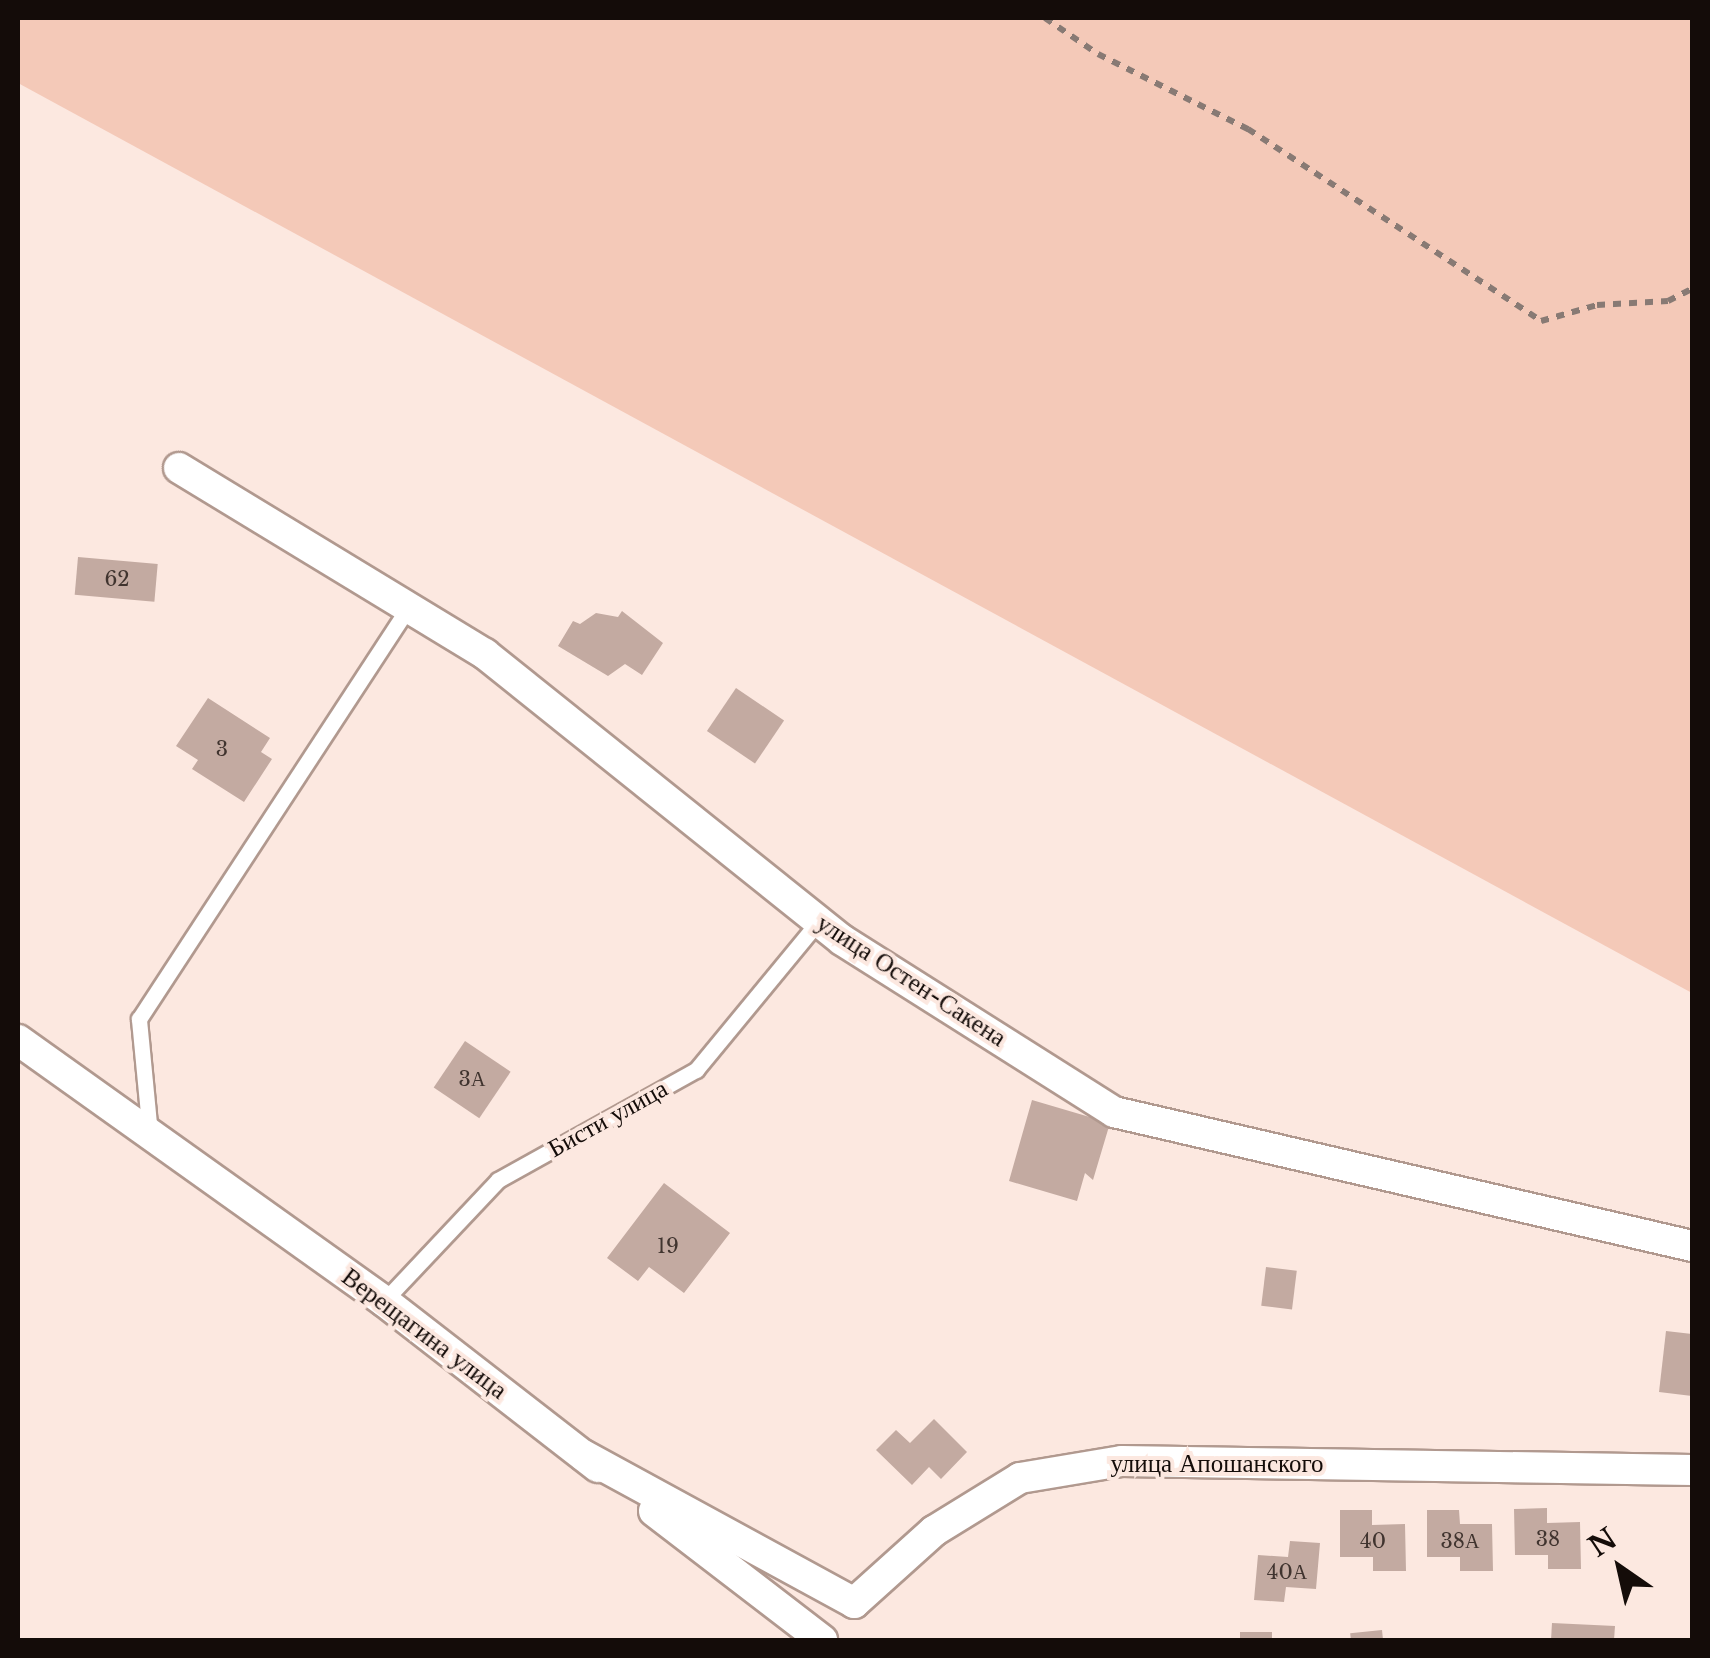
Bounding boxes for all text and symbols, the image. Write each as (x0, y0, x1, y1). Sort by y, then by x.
house number: 62 (104, 567, 130, 591)
house number: 3 (216, 737, 228, 761)
street label: улица Остен-Сакена (811, 909, 1011, 1053)
house number: 3А (459, 1067, 485, 1091)
street label: Бисти улица (543, 1074, 673, 1164)
house number: 19 (657, 1234, 679, 1258)
street label: Верещагина улица (336, 1262, 512, 1406)
street label: улица Апошанского (1110, 1449, 1324, 1479)
north arrow (1570, 1518, 1670, 1618)
text: N (1582, 1521, 1624, 1565)
house number: 38 (1536, 1527, 1560, 1551)
house number: 40 (1360, 1529, 1386, 1553)
house number: 38А (1441, 1529, 1479, 1553)
house number: 40А (1267, 1560, 1307, 1584)

